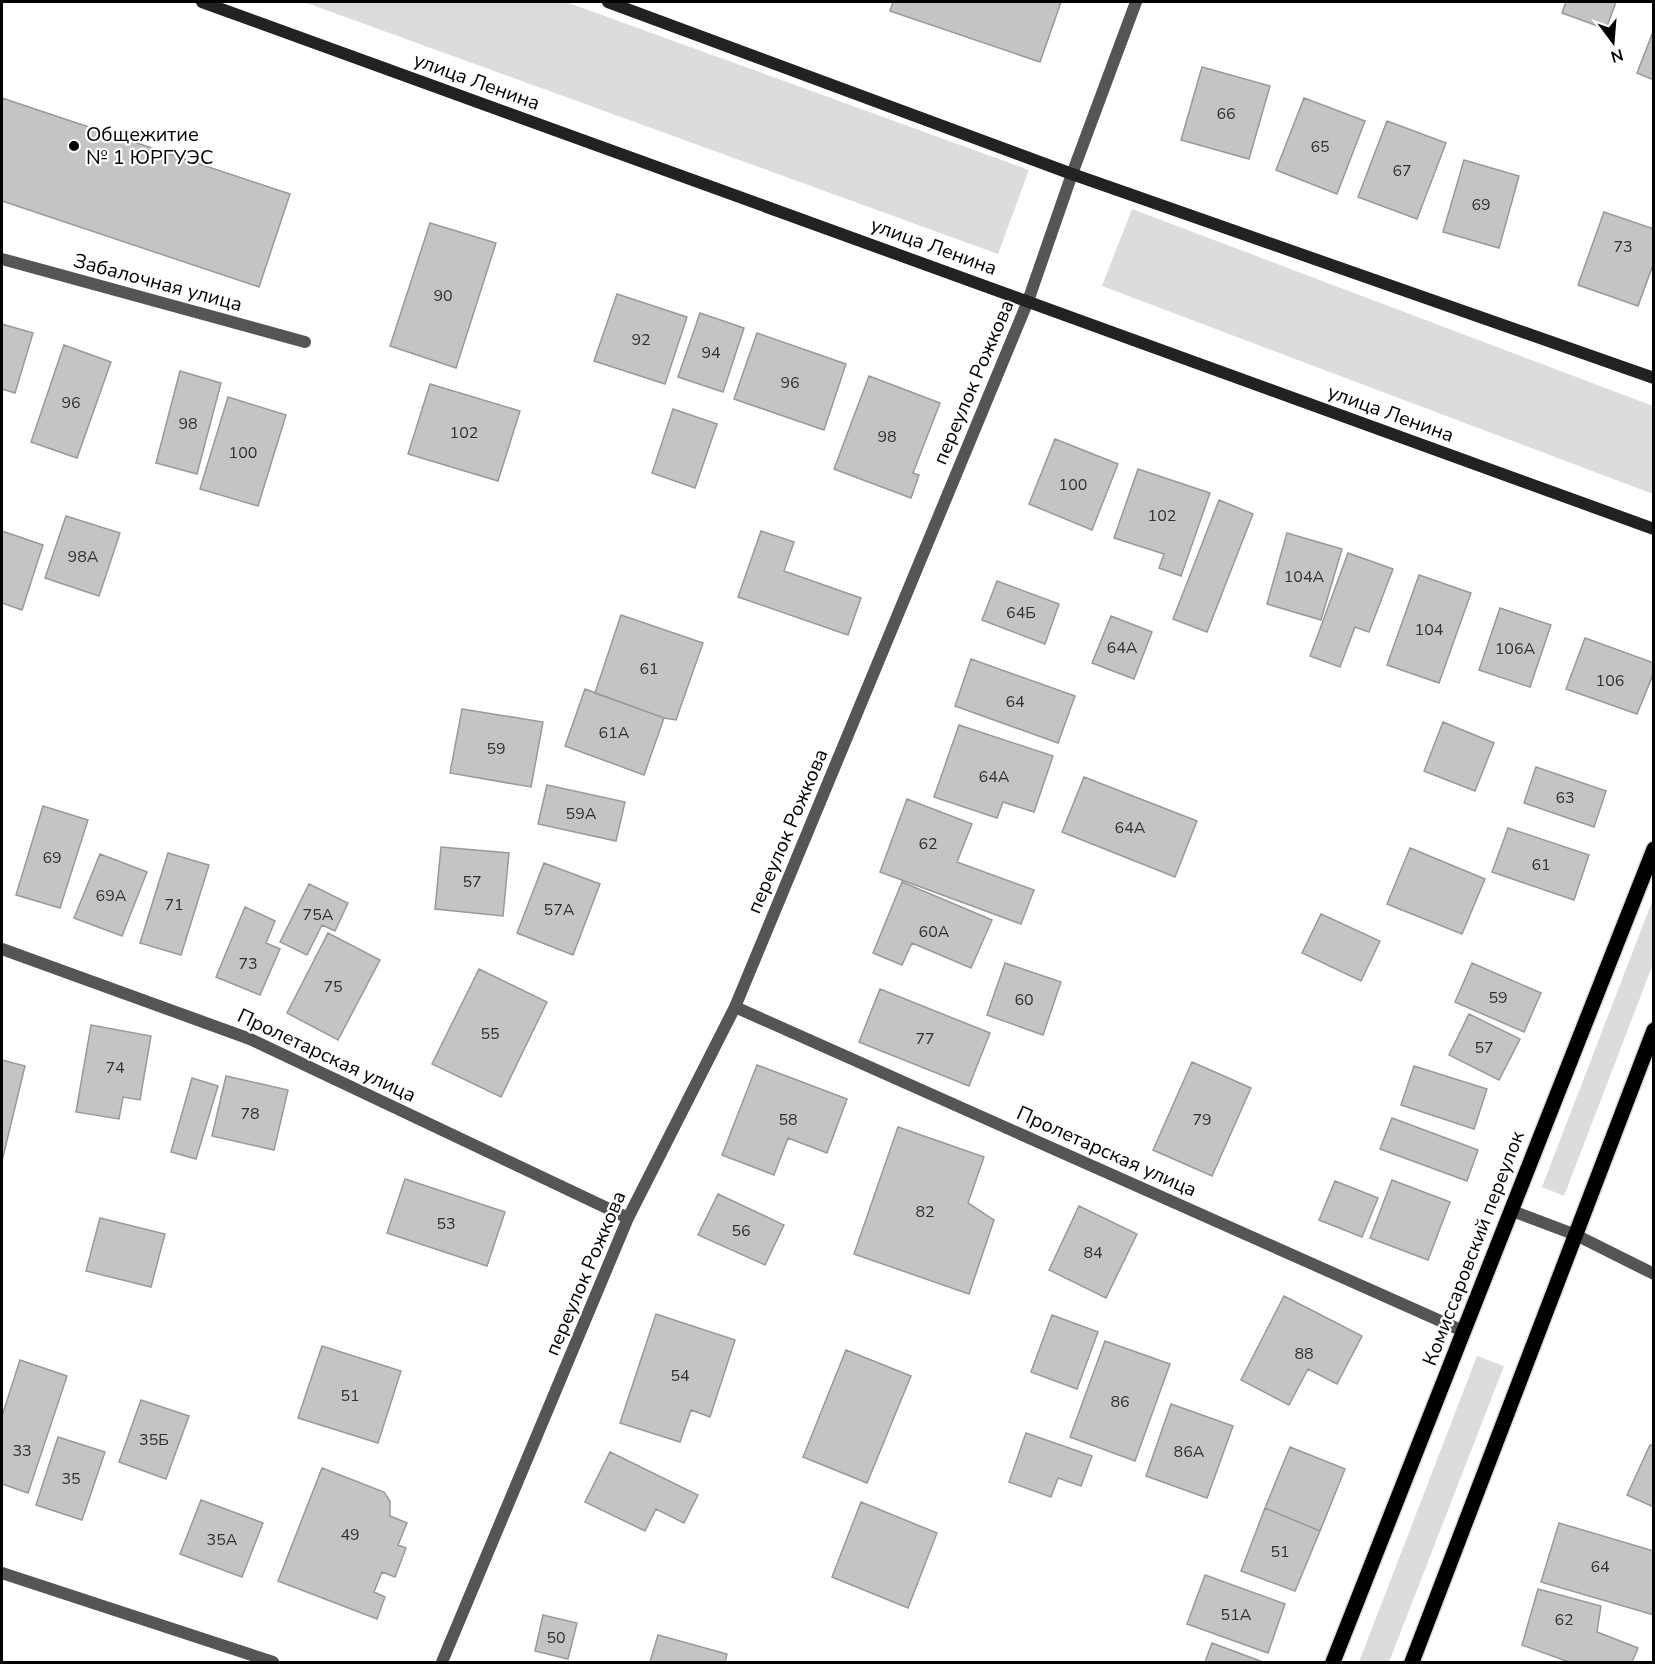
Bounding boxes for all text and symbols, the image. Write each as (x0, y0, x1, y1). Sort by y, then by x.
north arrow (1583, 12, 1643, 72)
text: N (1608, 43, 1626, 68)
street label: улица Ленина (410, 46, 544, 117)
house number: 66 (1216, 103, 1236, 125)
place label: Общежитие № 1 ЮРГУЭС (86, 121, 213, 171)
house number: 65 (1310, 136, 1330, 158)
marker: Общежитие № 1 ЮРГУЭС (67, 139, 81, 153)
house number: 67 (1392, 160, 1412, 182)
house number: 69 (1471, 194, 1491, 216)
street label: улица Ленина (867, 211, 1001, 282)
house number: 73 (1613, 236, 1633, 258)
street label: Забалочная улица (70, 247, 245, 318)
house number: 90 (433, 285, 453, 307)
street label: переулок Рожкова (927, 296, 1020, 469)
house number: 92 (631, 329, 651, 351)
house number: 94 (701, 342, 721, 364)
house number: 96 (780, 372, 800, 394)
street label: улица Ленина (1324, 378, 1458, 449)
house number: 96 (61, 392, 81, 414)
house number: 98 (178, 413, 198, 435)
house number: 102 (450, 422, 478, 444)
house number: 98 (877, 426, 897, 448)
house number: 100 (229, 442, 257, 464)
house number: 100 (1059, 474, 1087, 496)
house number: 102 (1148, 505, 1176, 527)
house number: 98А (68, 546, 99, 568)
house number: 104А (1284, 566, 1325, 588)
house number: 64Б (1006, 602, 1036, 624)
house number: 104 (1415, 619, 1444, 641)
house number: 64А (1107, 637, 1138, 659)
house number: 106А (1495, 638, 1536, 660)
house number: 61 (639, 658, 659, 680)
house number: 106 (1596, 670, 1624, 692)
house number: 64 (1005, 691, 1025, 713)
house number: 61А (599, 722, 630, 744)
house number: 59 (486, 738, 506, 760)
street label: переулок Рожкова (741, 745, 834, 918)
house number: 64А (979, 766, 1010, 788)
house number: 63 (1555, 787, 1575, 809)
house number: 59А (566, 803, 597, 825)
house number: 64А (1115, 817, 1146, 839)
house number: 62 (918, 833, 938, 855)
house number: 69 (42, 847, 62, 869)
house number: 61 (1531, 854, 1551, 876)
house number: 57 (462, 871, 482, 893)
house number: 69А (96, 885, 127, 907)
house number: 71 (164, 894, 184, 916)
house number: 57А (544, 899, 575, 921)
house number: 75А (303, 904, 334, 926)
house number: 60А (919, 921, 950, 943)
house number: 73 (238, 953, 258, 975)
house number: 75 (323, 976, 343, 998)
house number: 59 (1488, 987, 1508, 1009)
house number: 60 (1014, 989, 1034, 1011)
street label: Пролетарская улица (233, 1002, 421, 1109)
house number: 55 (480, 1023, 500, 1045)
house number: 77 (915, 1028, 935, 1050)
house number: 57 (1474, 1037, 1494, 1059)
house number: 74 (105, 1057, 125, 1079)
street label: Пролетарская улица (1013, 1100, 1201, 1203)
house number: 78 (240, 1103, 260, 1125)
house number: 58 (778, 1109, 798, 1131)
house number: 79 (1192, 1109, 1212, 1131)
street label: Комиссаровский переулок (1416, 1126, 1531, 1369)
street label: переулок Рожкова (539, 1187, 632, 1360)
house number: 82 (915, 1201, 935, 1223)
house number: 53 (436, 1213, 456, 1235)
house number: 56 (731, 1220, 751, 1242)
house number: 84 (1083, 1242, 1103, 1264)
house number: 88 (1294, 1343, 1314, 1365)
house number: 54 (670, 1365, 690, 1387)
house number: 51 (340, 1385, 360, 1407)
house number: 86 (1110, 1391, 1130, 1413)
house number: 35Б (139, 1429, 169, 1451)
house number: 33 (12, 1440, 32, 1462)
house number: 86А (1174, 1441, 1205, 1463)
house number: 35 (61, 1468, 81, 1490)
house number: 49 (340, 1524, 360, 1546)
house number: 35А (207, 1529, 238, 1551)
house number: 51 (1270, 1541, 1290, 1563)
house number: 64 (1590, 1556, 1610, 1578)
house number: 51А (1221, 1604, 1252, 1626)
house number: 62 (1554, 1609, 1574, 1631)
house number: 50 (546, 1627, 566, 1649)

